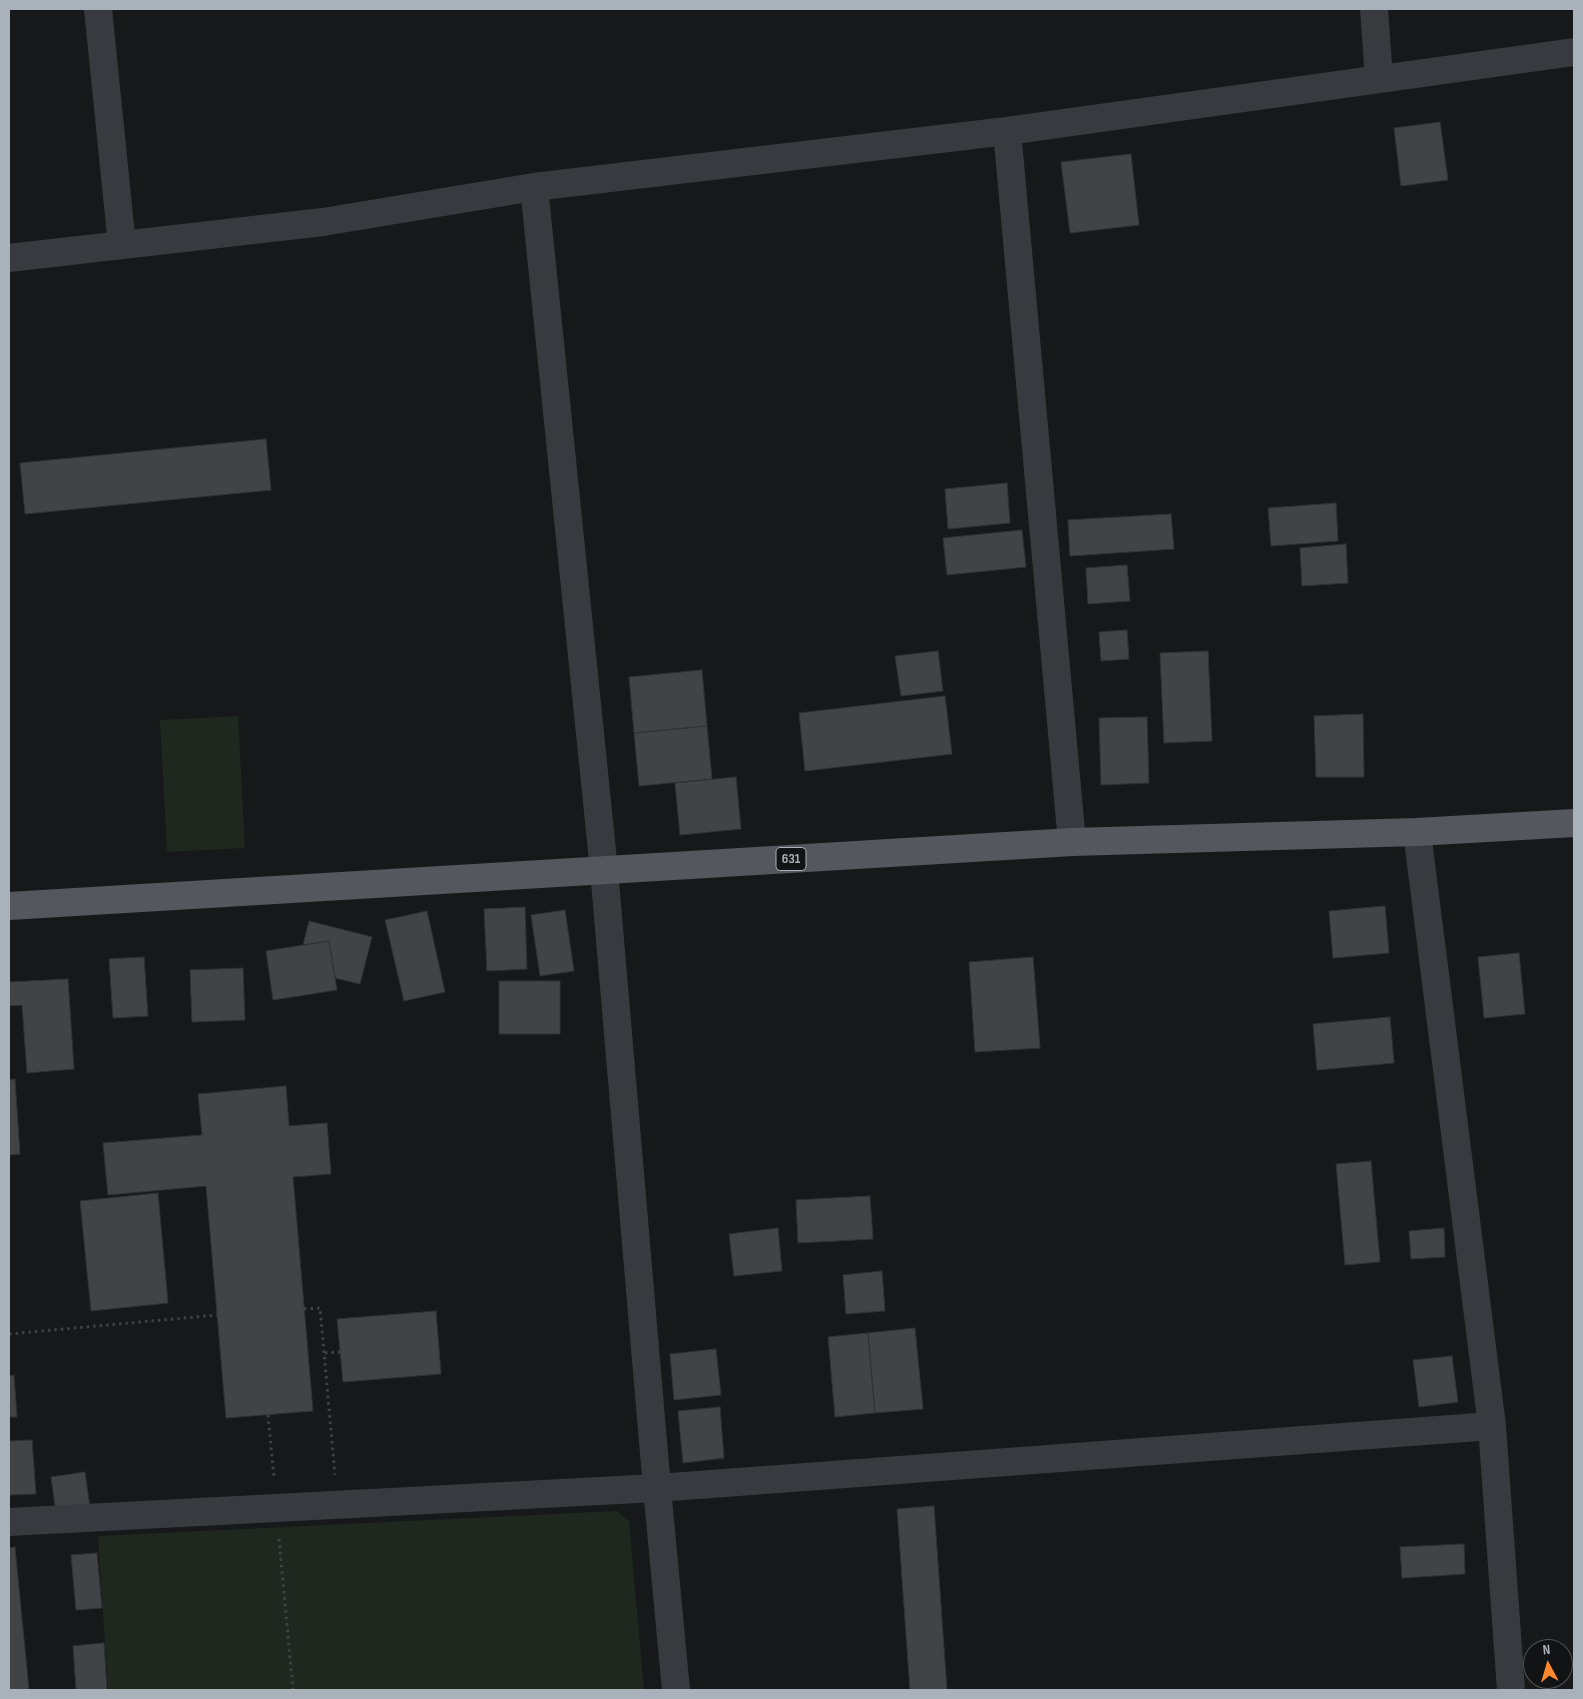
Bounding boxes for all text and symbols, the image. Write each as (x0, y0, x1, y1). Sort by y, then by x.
road number: 631 (776, 848, 806, 871)
north arrow (1523, 1639, 1573, 1689)
text: N (1542, 1641, 1551, 1658)

